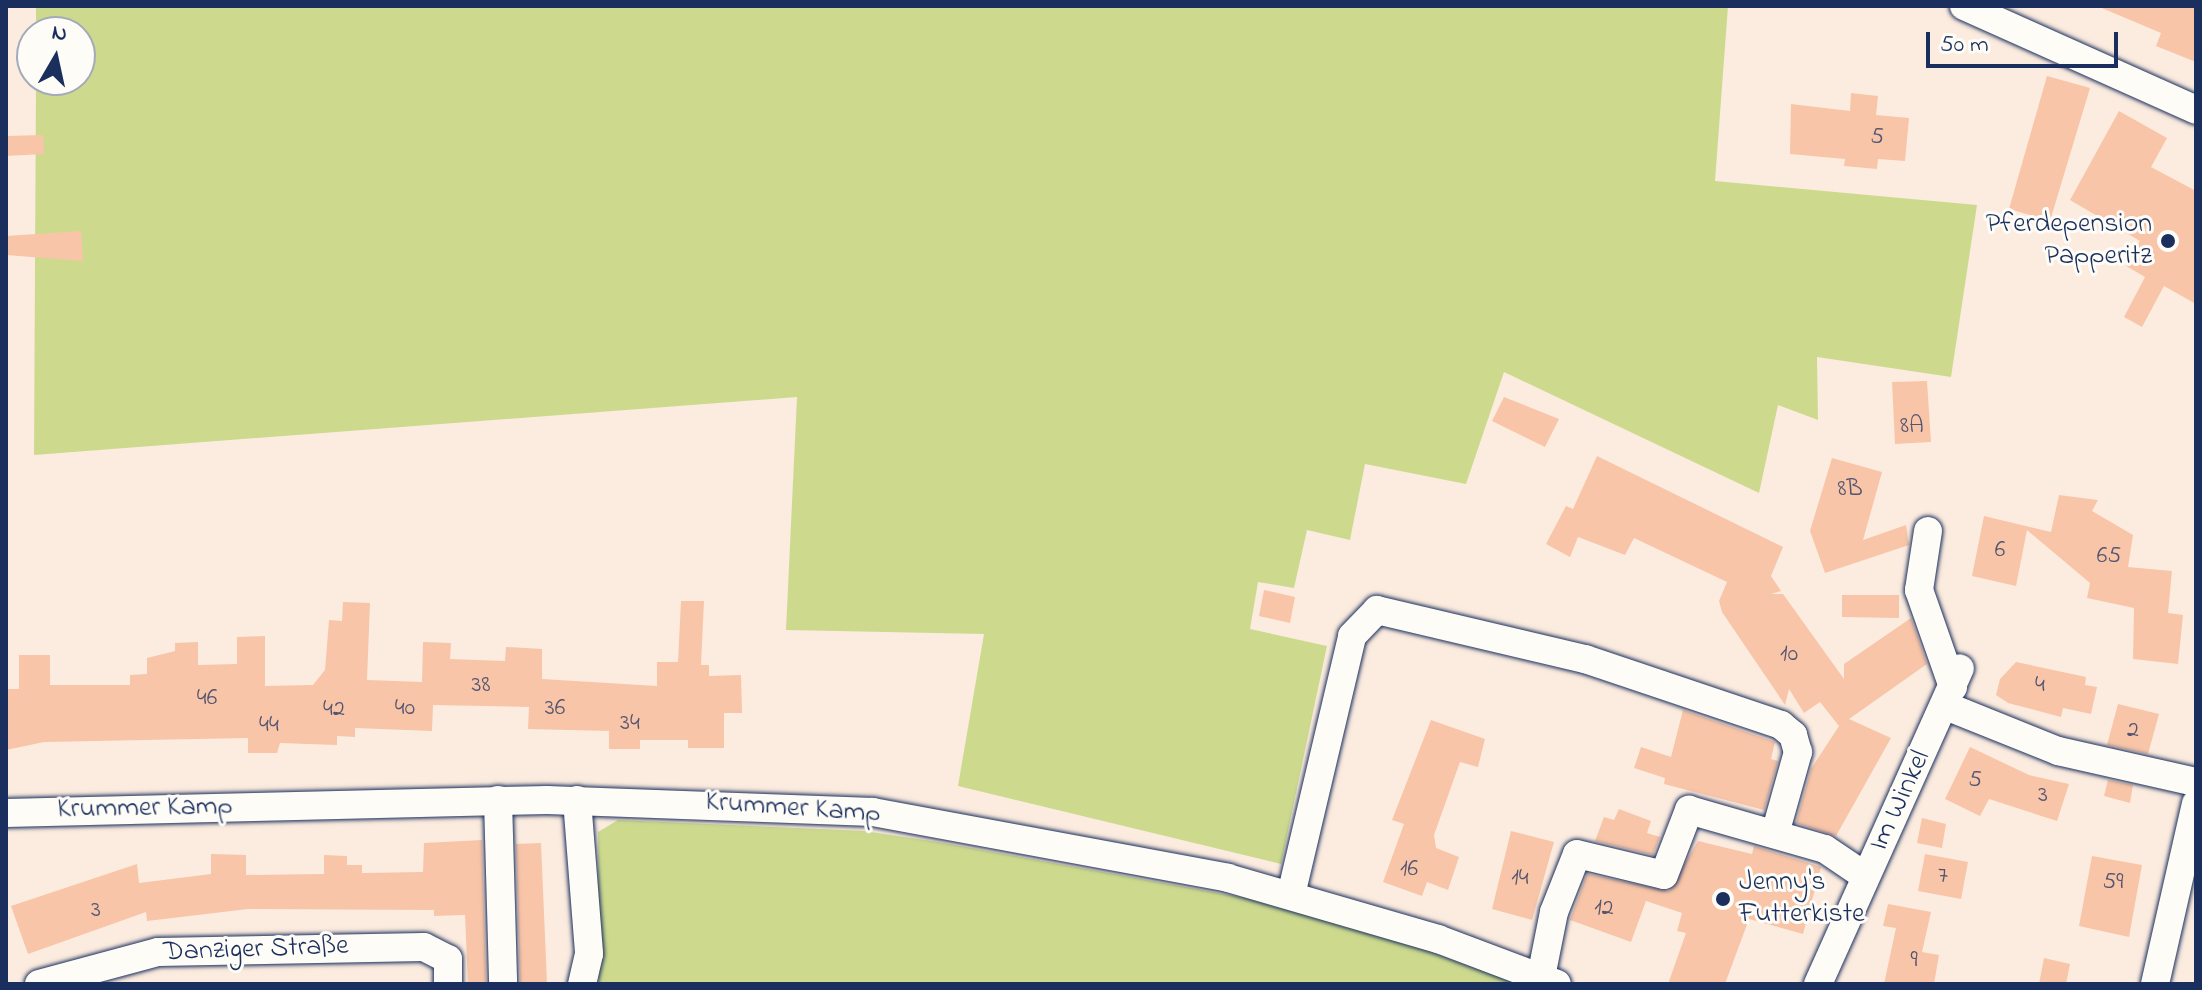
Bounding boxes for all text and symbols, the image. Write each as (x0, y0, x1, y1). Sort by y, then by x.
north arrow (16, 16, 96, 96)
scale bar (1930, 16, 2122, 66)
text: N (50, 17, 69, 51)
text: 50 m (1940, 28, 1989, 63)
house number: 5 (1870, 124, 1884, 152)
place label: Pferdepension Papperitz (1986, 208, 2152, 274)
marker: Pferdepension Papperitz (2159, 232, 2177, 250)
house number: 8A (1900, 413, 1924, 441)
house number: 8B (1837, 476, 1863, 504)
house number: 6 (1995, 537, 2005, 565)
house number: 65 (2097, 543, 2121, 571)
house number: 10 (1780, 641, 1798, 669)
house number: 38 (472, 672, 490, 700)
house number: 4 (2035, 672, 2045, 700)
house number: 46 (197, 685, 217, 713)
house number: 40 (395, 695, 415, 723)
house number: 36 (545, 695, 565, 723)
house number: 42 (323, 696, 345, 724)
house number: 34 (620, 710, 640, 738)
house number: 44 (259, 712, 279, 740)
house number: 2 (2127, 717, 2139, 745)
street label: Im Winkel (1863, 746, 1939, 856)
house number: 5 (1968, 767, 1982, 795)
house number: 3 (2038, 782, 2048, 810)
street label: Krummer Kamp (704, 786, 882, 832)
street label: Krummer Kamp (57, 791, 233, 827)
house number: 16 (1400, 856, 1418, 884)
house number: 7 (1938, 863, 1948, 891)
house number: 14 (1511, 865, 1529, 893)
place label: Jenny's Futterkiste (1739, 866, 1865, 932)
house number: 59 (2103, 869, 2123, 897)
marker: Jenny's Futterkiste (1714, 890, 1732, 908)
house number: 12 (1594, 895, 1614, 923)
house number: 3 (91, 897, 101, 925)
street label: Danziger Straße (163, 930, 349, 970)
house number: 9 (1910, 947, 1918, 975)

